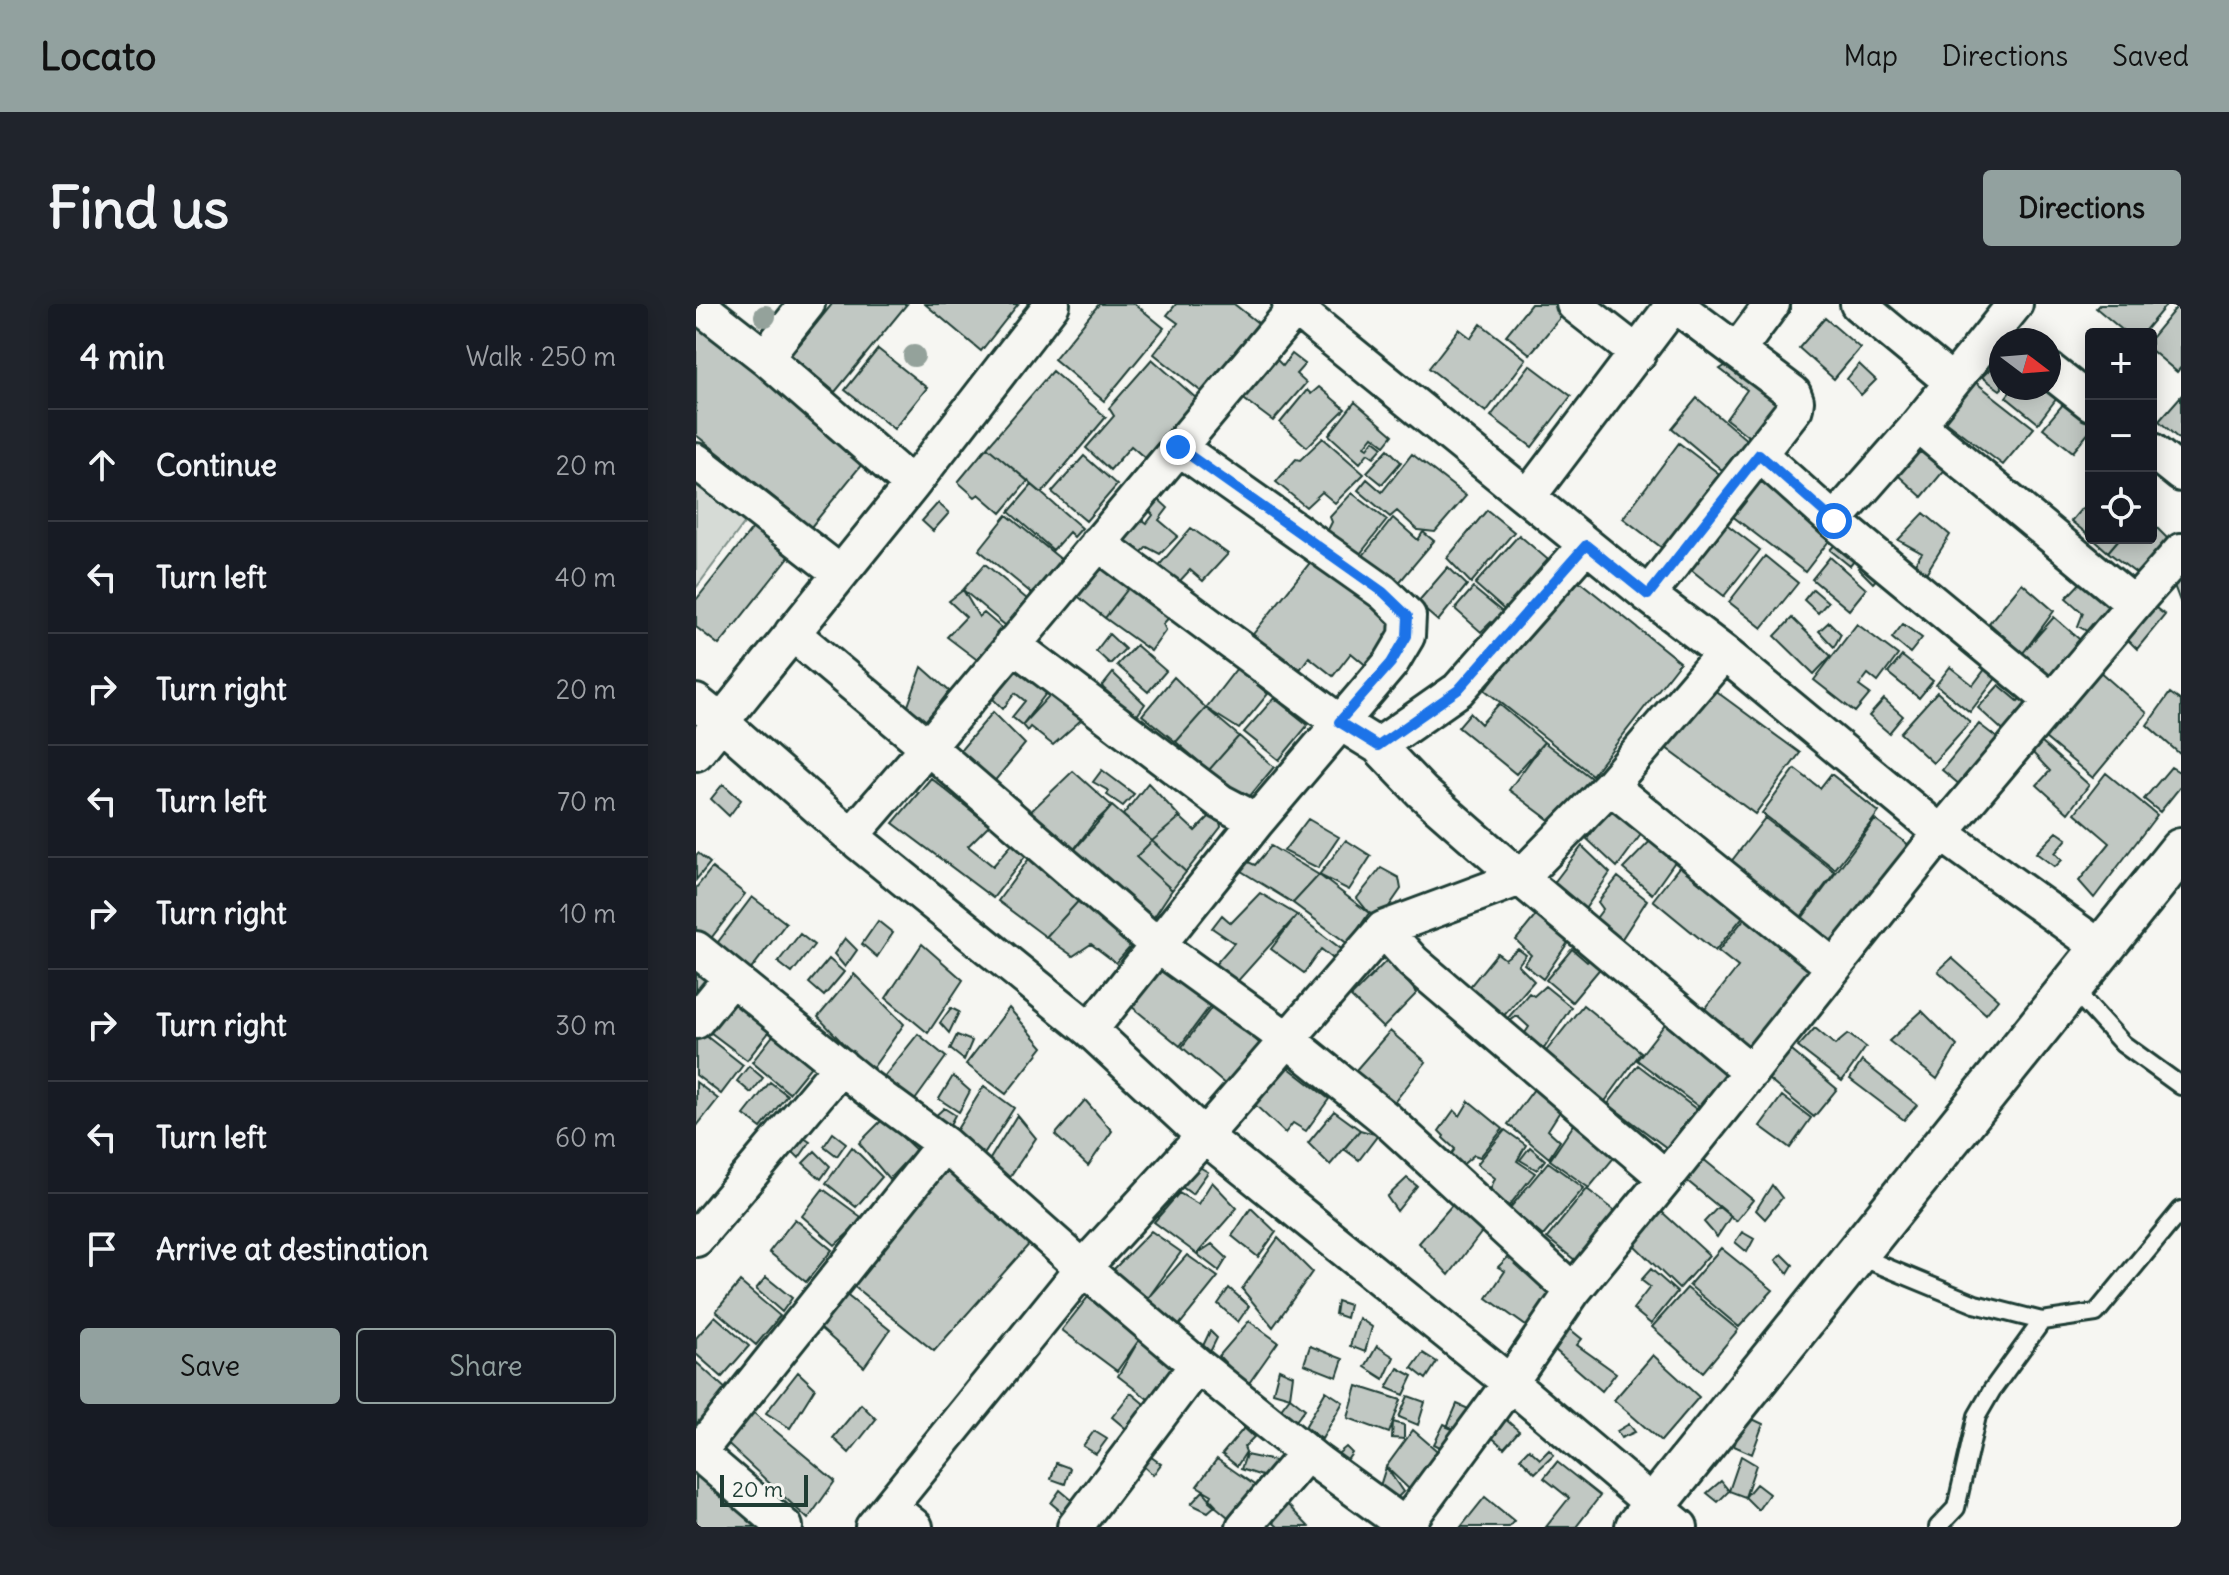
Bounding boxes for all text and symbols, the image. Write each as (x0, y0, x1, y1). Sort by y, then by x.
text: Locato (40, 33, 156, 80)
text: Map (1843, 38, 1898, 74)
text: Directions (1942, 38, 2068, 74)
text: Saved (2112, 38, 2189, 74)
button: Directions (1983, 170, 2181, 246)
text: Find us (48, 173, 229, 243)
north arrow (1989, 328, 2061, 400)
map controls (2085, 328, 2157, 544)
button: + (2085, 328, 2157, 400)
text: 4 min (80, 335, 165, 378)
text: Walk · 250 m (466, 340, 616, 373)
button: − (2085, 400, 2157, 472)
route end (1160, 429, 1196, 465)
icon: ahead (80, 443, 124, 487)
text: Continue (156, 446, 277, 484)
text: 20 m (556, 449, 616, 482)
button: locate (2085, 472, 2157, 544)
route start (1816, 503, 1852, 539)
icon: left (80, 555, 124, 599)
text: Turn left (156, 558, 267, 596)
text: 40 m (555, 561, 616, 594)
icon: right (80, 667, 124, 711)
text: Turn right (156, 670, 287, 708)
text: 20 m (556, 673, 616, 706)
icon: left (80, 779, 124, 823)
text: Turn left (156, 782, 267, 820)
text: 70 m (557, 785, 616, 818)
icon: right (80, 891, 124, 935)
text: Turn right (156, 894, 287, 932)
text: 10 m (560, 897, 616, 930)
icon: right (80, 1003, 124, 1047)
text: Turn right (156, 1006, 287, 1044)
text: 30 m (555, 1009, 616, 1042)
icon: left (80, 1115, 124, 1159)
text: Turn left (156, 1118, 267, 1156)
text: 60 m (555, 1121, 616, 1154)
icon: arrive (80, 1227, 124, 1271)
text: Arrive at destination (156, 1230, 428, 1268)
button: Save (80, 1328, 340, 1404)
button: Share (356, 1328, 616, 1404)
scale bar (720, 1471, 808, 1507)
text: 20 m (732, 1475, 783, 1503)

